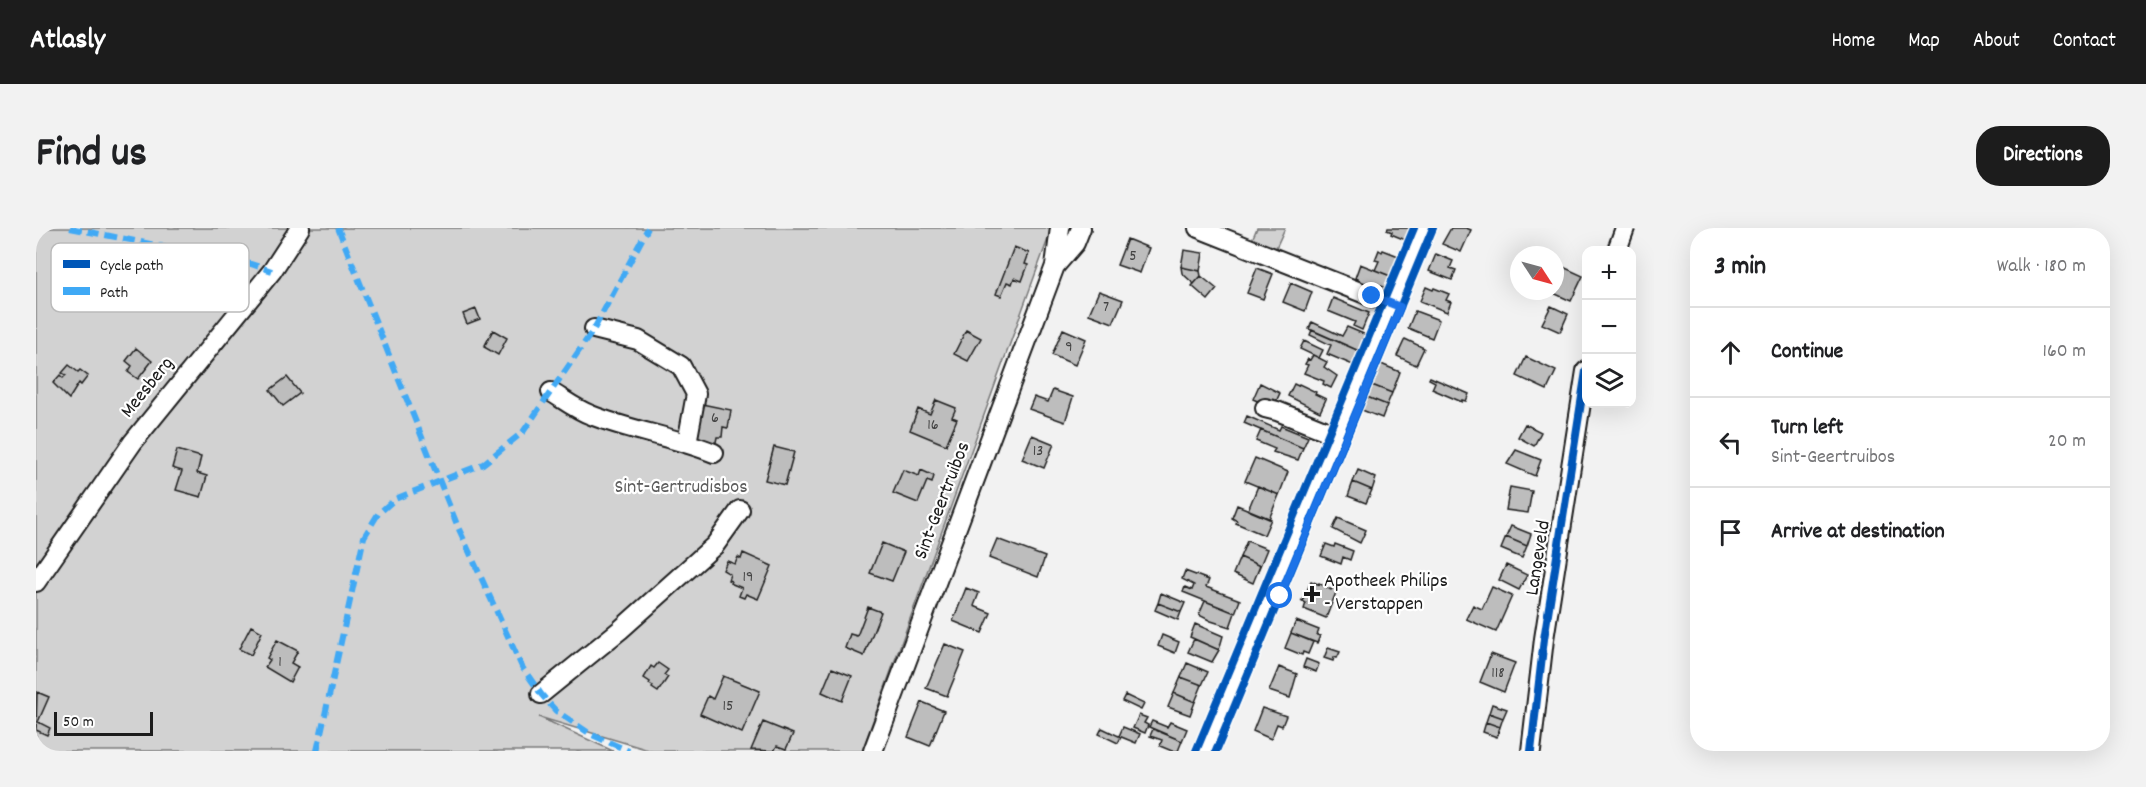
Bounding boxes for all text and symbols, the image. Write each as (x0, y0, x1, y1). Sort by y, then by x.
text: Atlasly (30, 22, 105, 62)
text: Home (1831, 27, 1875, 57)
text: Map (1908, 27, 1940, 57)
text: About (1973, 27, 2020, 57)
text: Contact (2053, 27, 2116, 57)
text: Find us (36, 126, 147, 186)
button: Directions (1976, 126, 2110, 186)
legend (51, 243, 249, 312)
house number: 5 (1129, 245, 1137, 268)
north arrow (1510, 246, 1564, 300)
map controls (1582, 246, 1636, 408)
button: + (1582, 246, 1636, 300)
text: 3 min (1714, 249, 1766, 286)
text: Walk · 180 m (1997, 253, 2086, 281)
text: Cycle path (100, 255, 163, 278)
text: Path (100, 282, 128, 305)
route end (1358, 282, 1384, 308)
house number: 7 (1103, 296, 1109, 319)
button: − (1582, 300, 1636, 354)
house number: 9 (1065, 336, 1073, 359)
icon: ahead (1714, 336, 1747, 369)
text: Continue (1771, 337, 1843, 368)
text: 160 m (2043, 338, 2086, 366)
street label: Meesberg (115, 351, 181, 425)
button: layers (1582, 354, 1636, 408)
house number: 6 (711, 407, 719, 430)
text: Turn left (1771, 413, 1843, 444)
house number: 16 (927, 414, 939, 437)
icon: left (1714, 426, 1747, 459)
text: 20 m (2048, 428, 2086, 456)
street label: Sint-Geertruibos (908, 438, 978, 564)
house number: 13 (1033, 440, 1043, 463)
text: Sint-Geertruibos (1771, 444, 1895, 472)
park label: Sint-Gertrudisbos (614, 474, 748, 502)
icon: arrive (1714, 516, 1747, 549)
text: Arrive at destination (1771, 517, 1945, 548)
street label: Langeveld (1519, 518, 1559, 598)
house number: 19 (743, 566, 753, 589)
place label: Apotheek Philips - Verstappen (1324, 568, 1448, 619)
route start (1266, 582, 1292, 608)
marker: Apotheek Philips - Verstappen (1305, 587, 1319, 601)
house number: 1 (278, 651, 282, 674)
house number: 118 (1491, 662, 1505, 685)
house number: 15 (723, 695, 733, 718)
scale bar (54, 709, 153, 736)
text: 50 m (63, 711, 94, 734)

